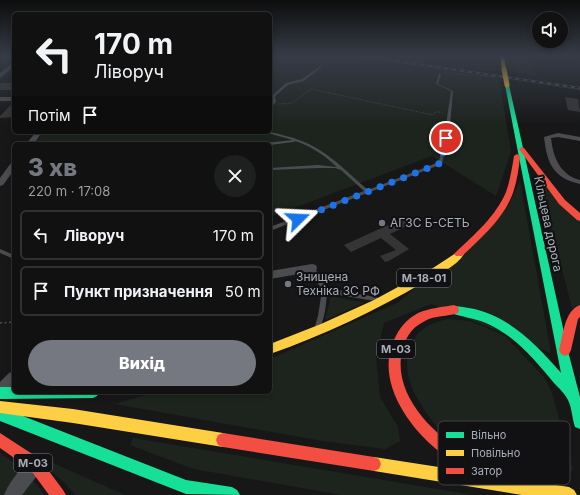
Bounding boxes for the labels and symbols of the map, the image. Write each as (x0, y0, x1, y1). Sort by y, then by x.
pin (429, 121, 463, 155)
street label: Кільцева дорога (531, 175, 566, 273)
position arrow (277, 198, 319, 240)
place label: АГЗС Б-СЕТЬ (390, 215, 470, 230)
marker: АГЗС Б-СЕТЬ (377, 218, 387, 228)
place label: Знищена Техніка ЗС РФ (296, 269, 380, 298)
road number: М-18-01 (397, 269, 451, 287)
marker: Знищена Техніка ЗС РФ (283, 279, 293, 289)
road number: М-03 (377, 340, 415, 358)
legend (438, 421, 570, 485)
text: Вільно (471, 428, 507, 442)
text: Повільно (471, 446, 521, 460)
road number: М-03 (14, 454, 52, 472)
text: Затор (471, 464, 503, 478)

